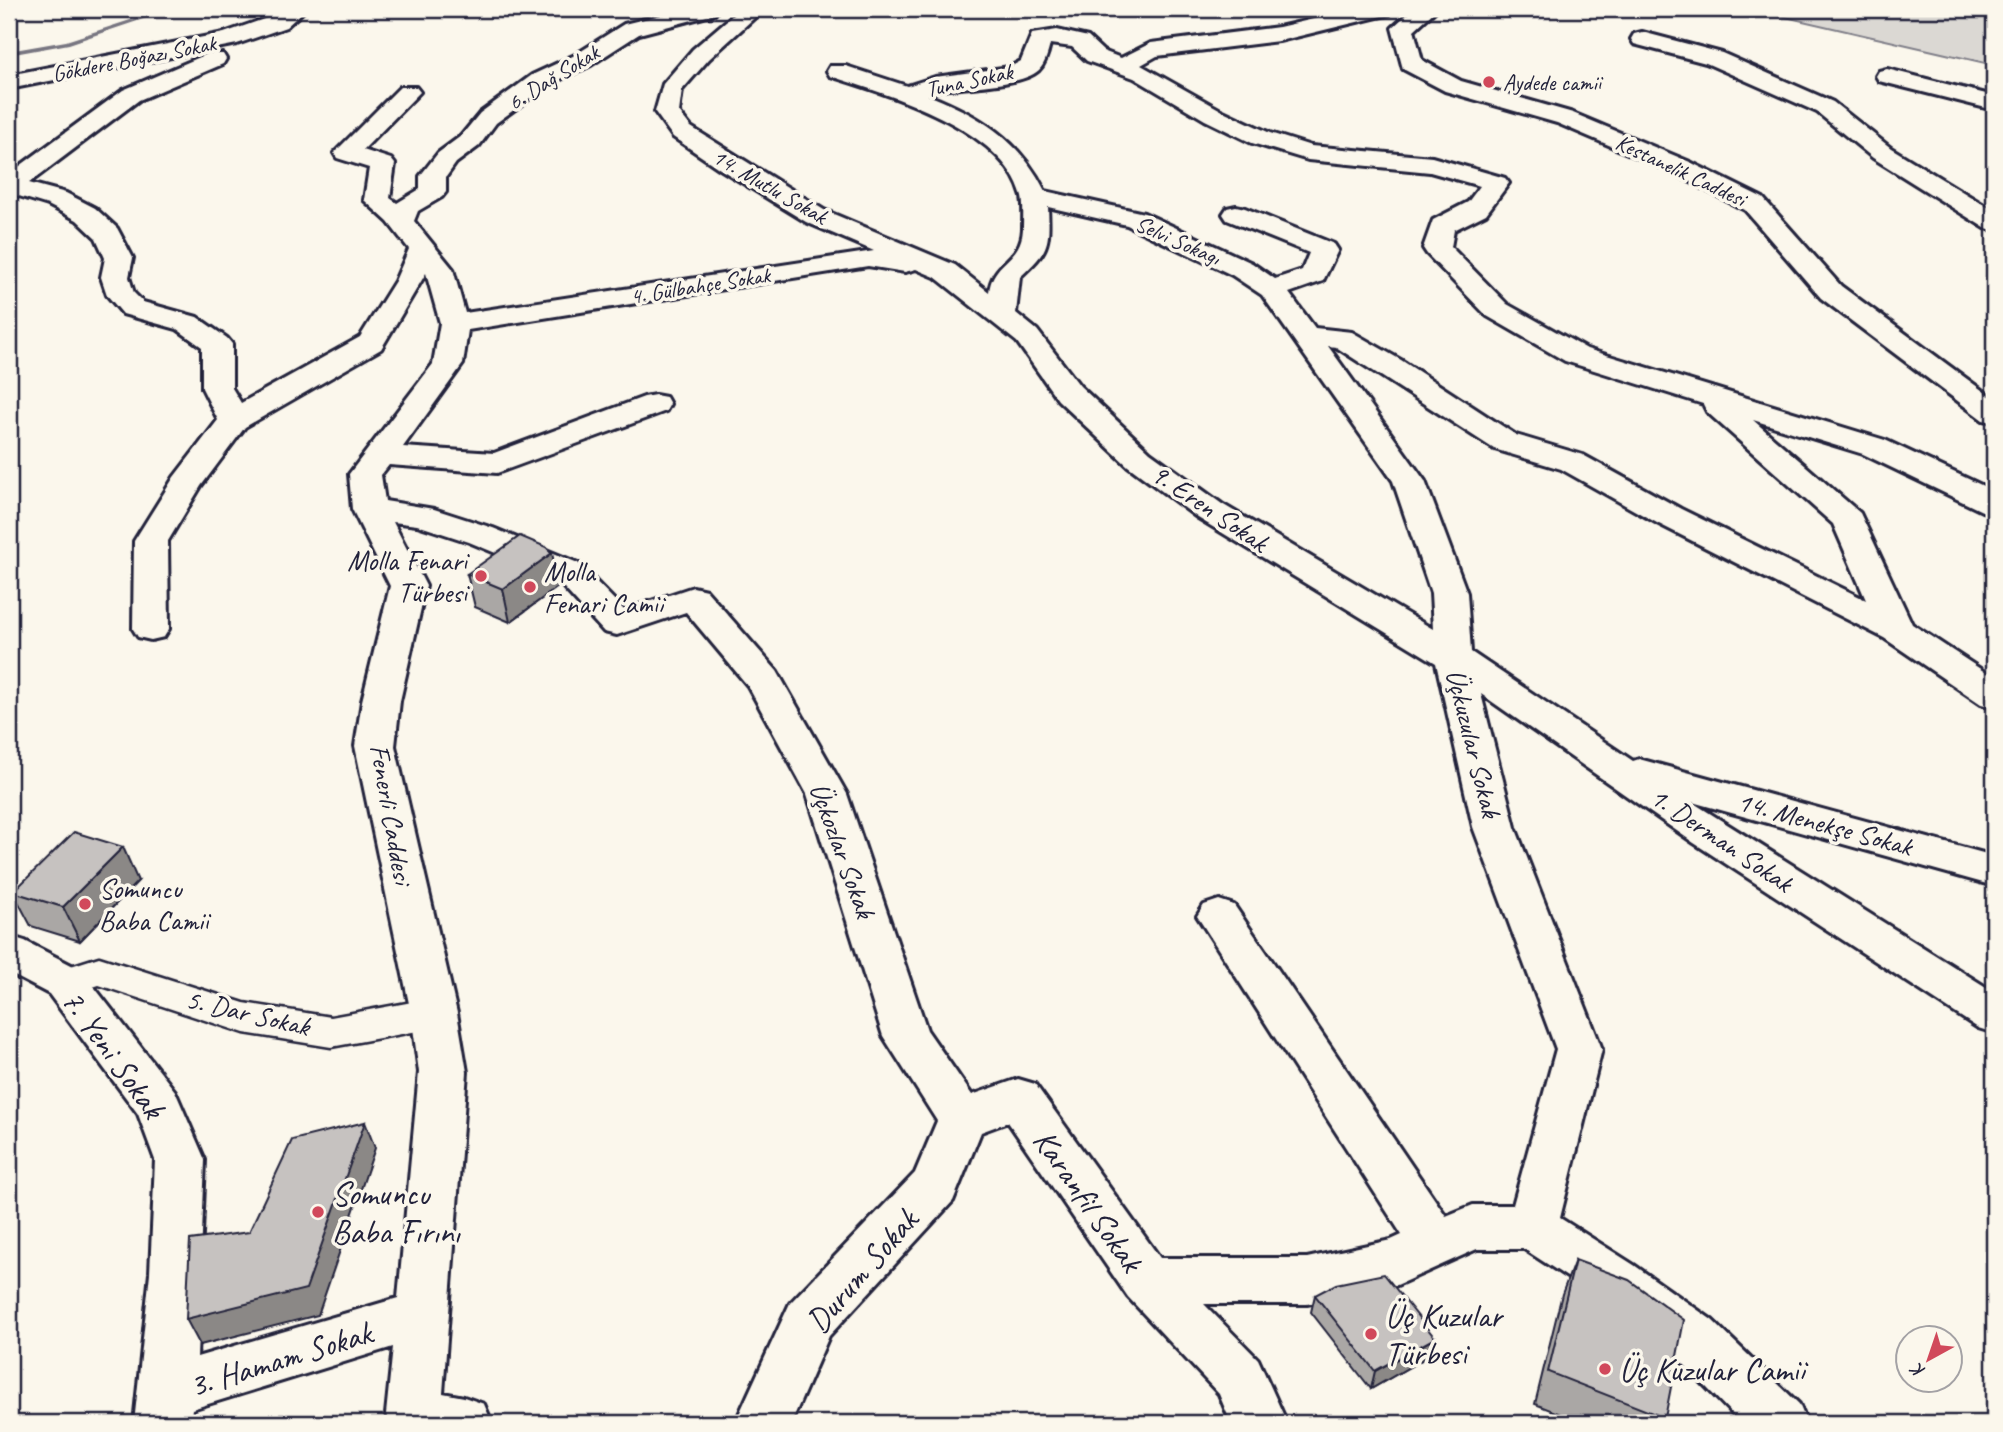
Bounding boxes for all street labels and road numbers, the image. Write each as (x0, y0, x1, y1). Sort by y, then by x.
street label: Gökdere Boğazı Sokak (50, 28, 220, 89)
street label: 6. Dağ Sokak (502, 37, 606, 117)
street label: Tuna Sokak (923, 57, 1017, 104)
street label: Kestanelik Caddesi (1611, 128, 1753, 214)
street label: 14. Mutlu Sokak (707, 142, 834, 232)
street label: Selvi Sokagı (1131, 209, 1226, 273)
street label: 4. Gülbahçe Sokak (628, 260, 774, 311)
street label: 9. Eren Sokak (1145, 456, 1277, 561)
street label: Üçkuzular Sokak (1438, 665, 1509, 823)
street label: Fenerli Caddesi (362, 741, 422, 890)
street label: Üçkozlar Sokak (802, 778, 884, 924)
street label: 1. Derman Sokak (1644, 779, 1801, 901)
street label: 14. Menekşe Sokak (1734, 783, 1918, 864)
street label: 7. Yeni Sokak (52, 981, 175, 1128)
street label: 5. Dar Sokak (183, 981, 315, 1044)
street label: Karanfil Sokak (1024, 1121, 1154, 1282)
street label: Durum Sokak (797, 1198, 929, 1341)
street label: 3. Hamam Sokak (184, 1310, 379, 1407)

